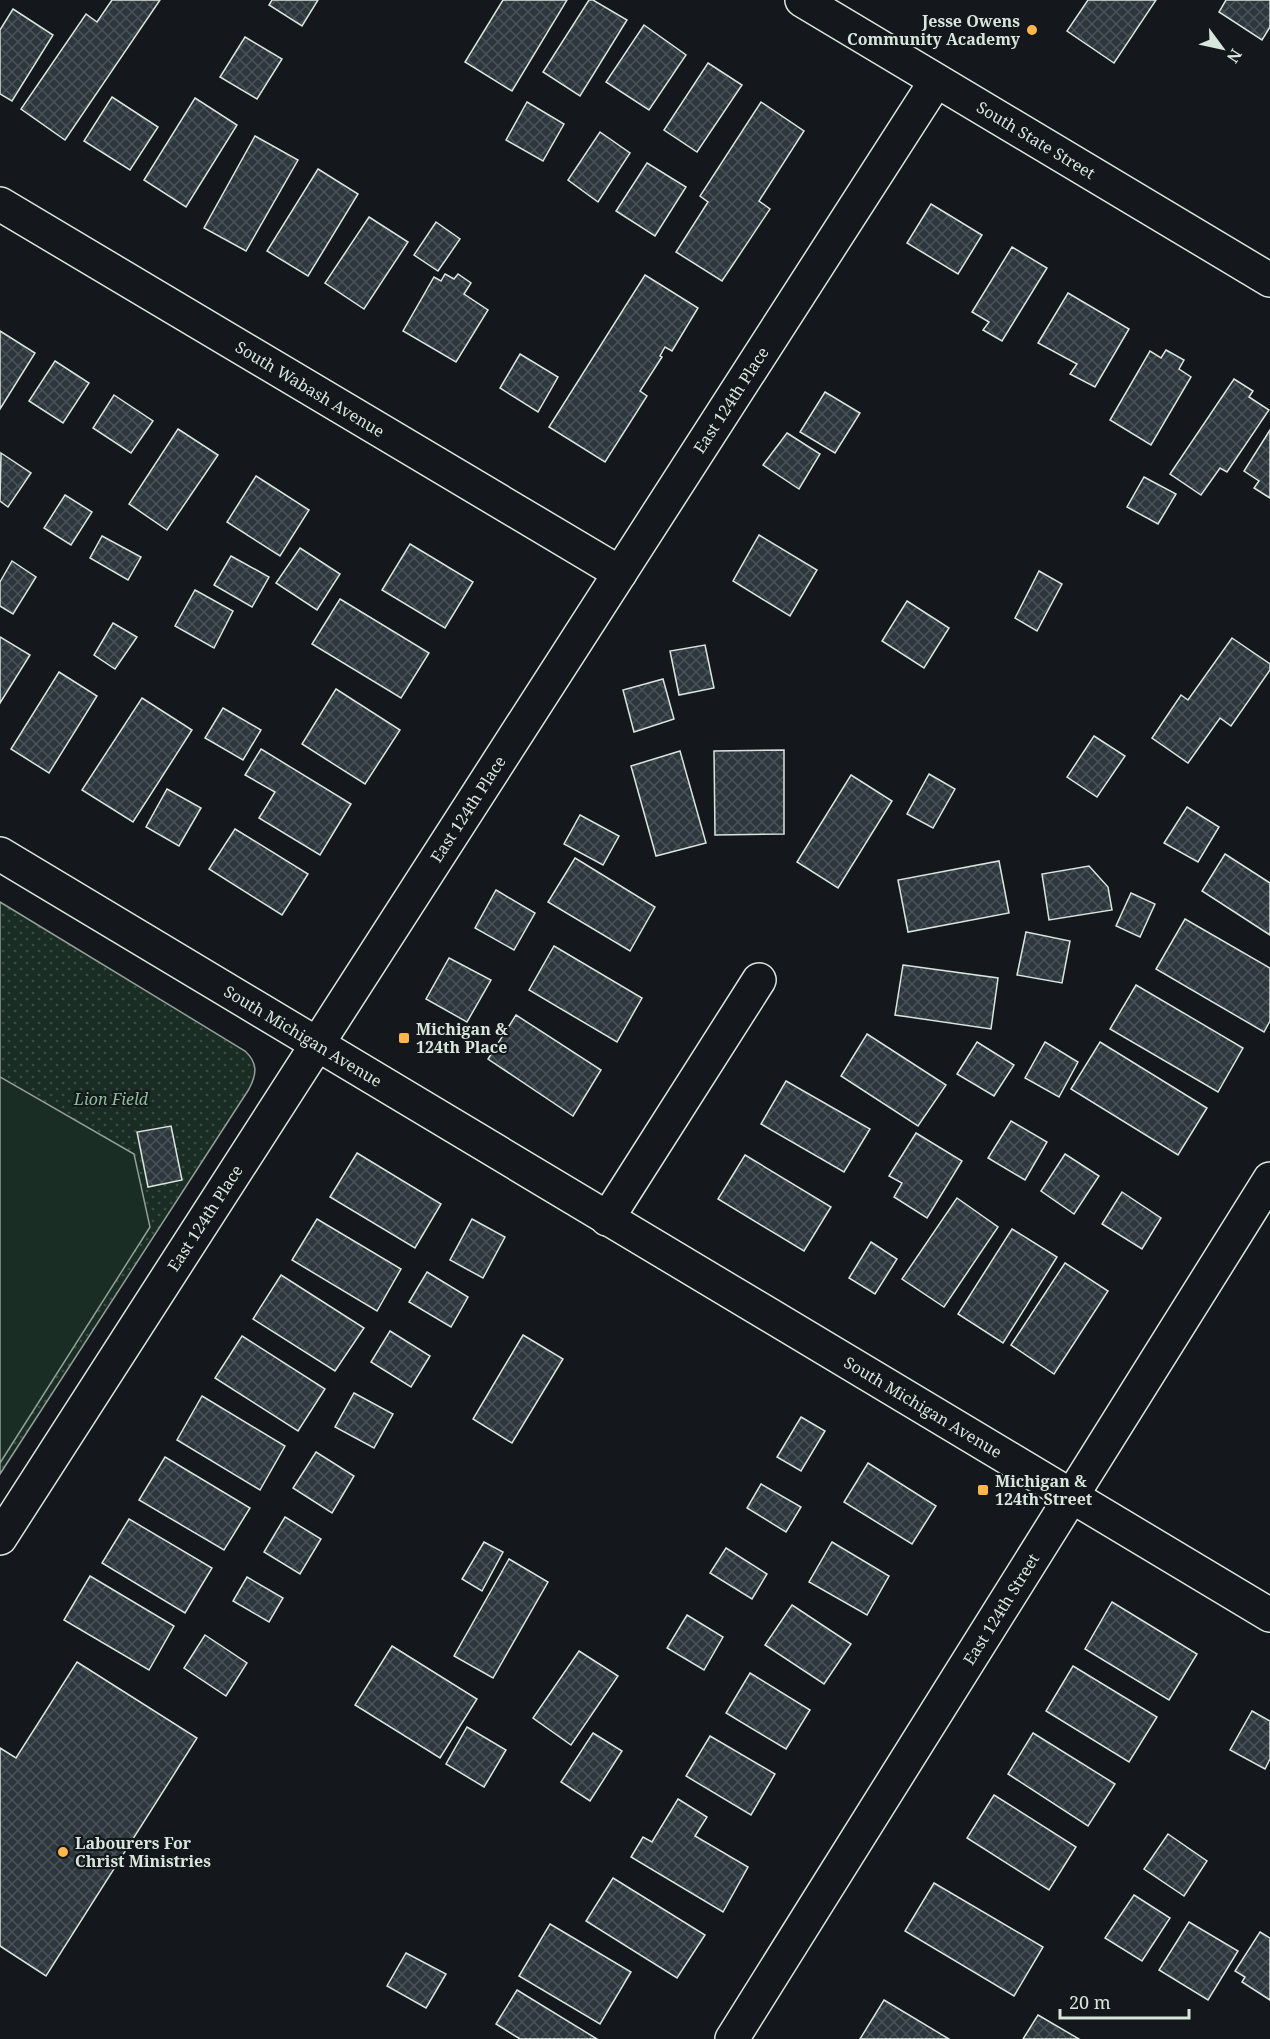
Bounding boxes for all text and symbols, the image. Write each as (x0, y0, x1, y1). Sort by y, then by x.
place label: Jesse Owens Community Academy (847, 10, 1021, 50)
north arrow (1192, 18, 1252, 78)
marker: Jesse Owens Community Academy (1025, 23, 1039, 37)
text: N (1222, 45, 1247, 68)
street label: South State Street (973, 96, 1100, 184)
street label: South Wabash Avenue (231, 336, 389, 442)
street label: East 124th Place (688, 342, 774, 458)
street label: East 124th Place (425, 751, 511, 867)
street label: South Michigan Avenue (220, 980, 386, 1092)
place label: Michigan & 124th Place (416, 1018, 508, 1058)
marker: Michigan & 124th Place (397, 1031, 411, 1045)
park label: Lion Field (73, 1088, 149, 1110)
street label: East 124th Place (162, 1160, 248, 1276)
street label: South Michigan Avenue (840, 1351, 1006, 1463)
place label: Michigan & 124th Street (995, 1470, 1093, 1510)
marker: Michigan & 124th Street (976, 1483, 990, 1497)
street label: East 124th Street (958, 1549, 1044, 1669)
place label: Labourers For Christ Ministries (75, 1832, 211, 1872)
marker: Labourers For Christ Ministries (56, 1845, 70, 1859)
scale bar (1060, 1982, 1189, 2020)
text: 20 m (1069, 1990, 1111, 2014)

